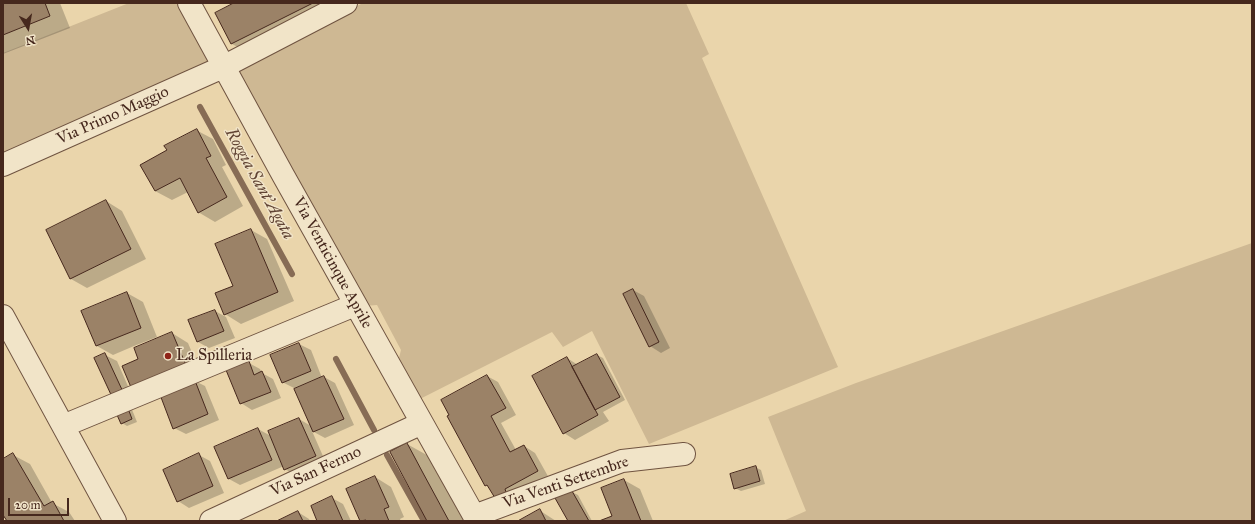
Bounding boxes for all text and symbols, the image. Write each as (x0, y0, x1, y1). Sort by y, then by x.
north arrow (8, 8, 48, 48)
text: N (25, 33, 36, 48)
street label: Via Primo Maggio (54, 83, 172, 149)
water label: Roggia Sant'Agata (220, 125, 298, 243)
street label: Via Venticinque Aprile (288, 194, 376, 332)
place label: La Spilleria (176, 346, 252, 366)
marker: La Spilleria (163, 351, 173, 361)
street label: Via San Fermo (267, 443, 365, 501)
street label: Via Venti Settembre (500, 452, 632, 514)
scale bar (10, 490, 71, 516)
text: 20 m (15, 498, 41, 512)

